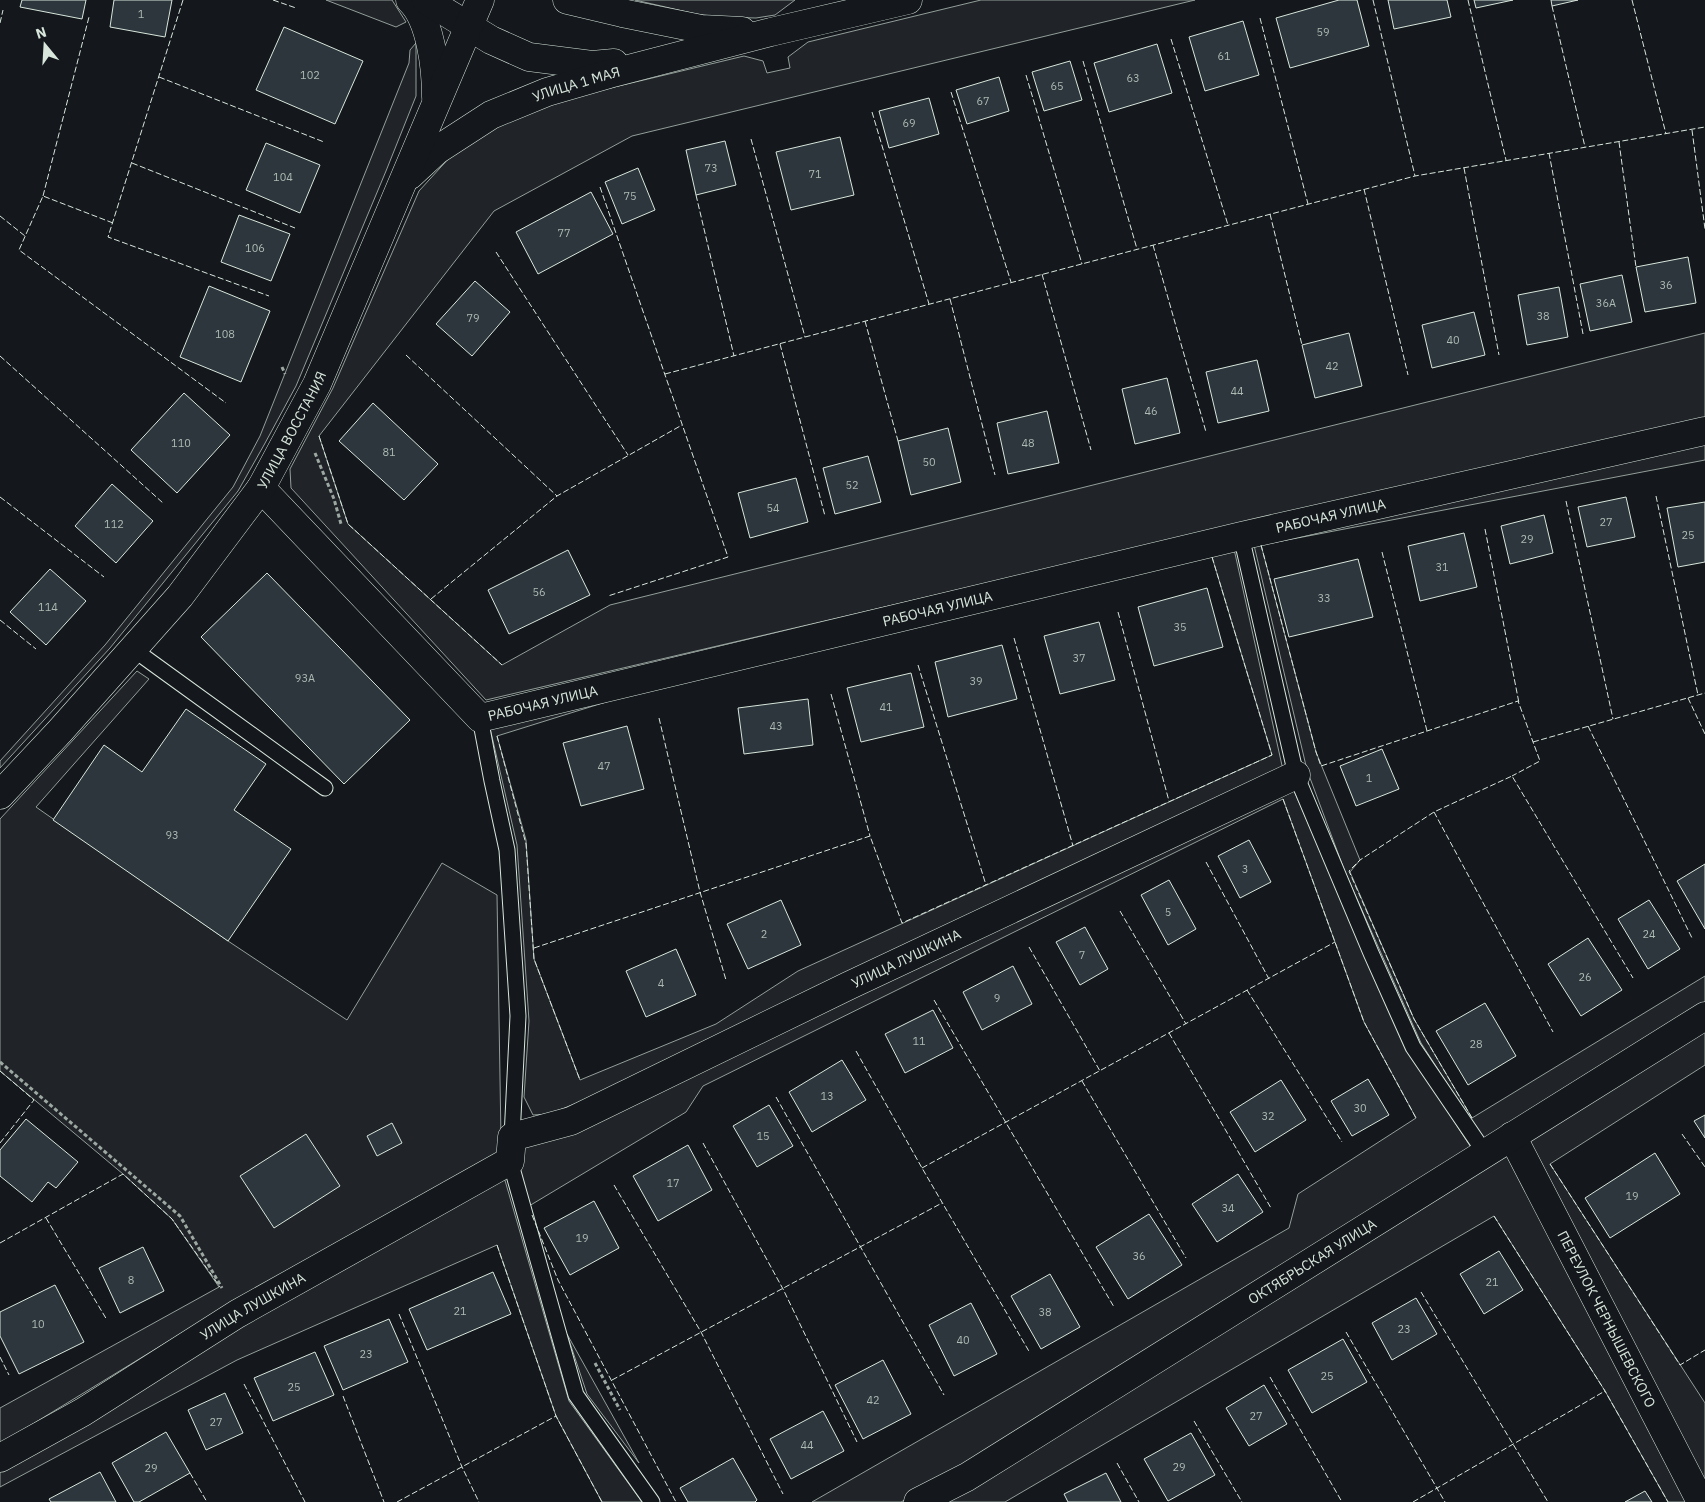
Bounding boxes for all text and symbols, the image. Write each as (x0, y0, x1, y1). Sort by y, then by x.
house number: 1 (138, 7, 145, 21)
north arrow (20, 20, 70, 70)
text: N (33, 23, 49, 43)
house number: 59 (1316, 25, 1330, 39)
house number: 61 (1217, 49, 1231, 63)
street label: УЛИЦА 1 МАЯ (530, 63, 622, 106)
house number: 102 (300, 68, 320, 82)
house number: 63 (1126, 71, 1140, 85)
house number: 65 (1050, 79, 1064, 93)
house number: 67 (976, 94, 990, 108)
house number: 69 (902, 116, 916, 130)
house number: 73 (704, 161, 718, 175)
house number: 71 (808, 167, 822, 181)
house number: 104 (273, 170, 293, 184)
house number: 75 (623, 189, 637, 203)
house number: 77 (557, 226, 571, 240)
house number: 106 (245, 241, 265, 255)
house number: 36 (1659, 278, 1673, 292)
house number: 36А (1596, 296, 1616, 310)
house number: 38 (1536, 309, 1550, 323)
house number: 79 (466, 311, 480, 325)
house number: 108 (215, 327, 235, 341)
house number: 40 (1446, 333, 1460, 347)
house number: 42 (1325, 359, 1339, 373)
street label: УЛИЦА ВОССТАНИЯ (253, 369, 330, 492)
house number: 44 (1230, 384, 1244, 398)
house number: 46 (1144, 404, 1158, 418)
house number: 110 (171, 436, 191, 450)
house number: 48 (1021, 436, 1035, 450)
house number: 81 (382, 445, 396, 459)
house number: 50 (922, 455, 936, 469)
house number: 52 (845, 478, 859, 492)
street label: РАБОЧАЯ УЛИЦА (1274, 495, 1387, 537)
house number: 54 (766, 501, 780, 515)
house number: 27 (1599, 515, 1613, 529)
house number: 112 (104, 517, 124, 531)
house number: 25 (1681, 528, 1695, 542)
house number: 29 (1520, 532, 1534, 546)
house number: 31 (1435, 560, 1449, 574)
house number: 56 (532, 585, 546, 599)
street label: РАБОЧАЯ УЛИЦА (881, 587, 994, 630)
house number: 33 (1317, 591, 1331, 605)
house number: 114 (38, 600, 58, 614)
house number: 35 (1173, 620, 1187, 634)
house number: 37 (1072, 651, 1086, 665)
house number: 93А (295, 671, 315, 685)
house number: 39 (969, 674, 983, 688)
street label: РАБОЧАЯ УЛИЦА (486, 681, 599, 725)
house number: 41 (879, 700, 893, 714)
house number: 43 (769, 719, 783, 733)
house number: 47 (597, 759, 611, 773)
house number: 1 (1366, 771, 1373, 785)
house number: 93 (165, 828, 179, 842)
house number: 3 (1242, 862, 1248, 876)
house number: 5 (1165, 905, 1171, 919)
street label: УЛИЦА ЛУШКИНА (848, 925, 964, 992)
house number: 2 (761, 927, 767, 941)
house number: 24 (1642, 927, 1656, 941)
house number: 7 (1079, 948, 1085, 962)
house number: 26 (1578, 970, 1592, 984)
house number: 4 (658, 976, 665, 990)
house number: 9 (994, 991, 1000, 1005)
house number: 11 (912, 1034, 926, 1048)
house number: 28 (1469, 1037, 1483, 1051)
house number: 13 (820, 1089, 834, 1103)
house number: 30 (1353, 1101, 1367, 1115)
house number: 32 (1261, 1109, 1275, 1123)
house number: 15 (756, 1129, 770, 1143)
house number: 17 (666, 1176, 680, 1190)
house number: 19 (1625, 1189, 1639, 1203)
house number: 34 (1221, 1201, 1235, 1215)
street label: ОКТЯБРЬСКАЯ УЛИЦА (1245, 1215, 1380, 1308)
street label: ПЕРЕУЛОК ЧЕРНЫШЕВСКОГО (1553, 1227, 1660, 1411)
house number: 19 (575, 1231, 589, 1245)
house number: 36 (1132, 1249, 1146, 1263)
street label: УЛИЦА ЛУШКИНА (197, 1268, 309, 1344)
house number: 8 (128, 1273, 134, 1287)
house number: 21 (1485, 1275, 1499, 1289)
house number: 21 (453, 1304, 467, 1318)
house number: 38 (1038, 1305, 1052, 1319)
house number: 10 (31, 1317, 45, 1331)
house number: 23 (1397, 1322, 1411, 1336)
house number: 40 (956, 1333, 970, 1347)
house number: 23 (359, 1347, 373, 1361)
house number: 25 (1320, 1369, 1334, 1383)
house number: 25 (287, 1380, 301, 1394)
house number: 42 (866, 1393, 880, 1407)
house number: 27 (1249, 1409, 1263, 1423)
house number: 27 (209, 1415, 223, 1429)
house number: 44 (800, 1438, 814, 1452)
house number: 29 (1172, 1460, 1186, 1474)
house number: 29 (144, 1461, 158, 1475)

